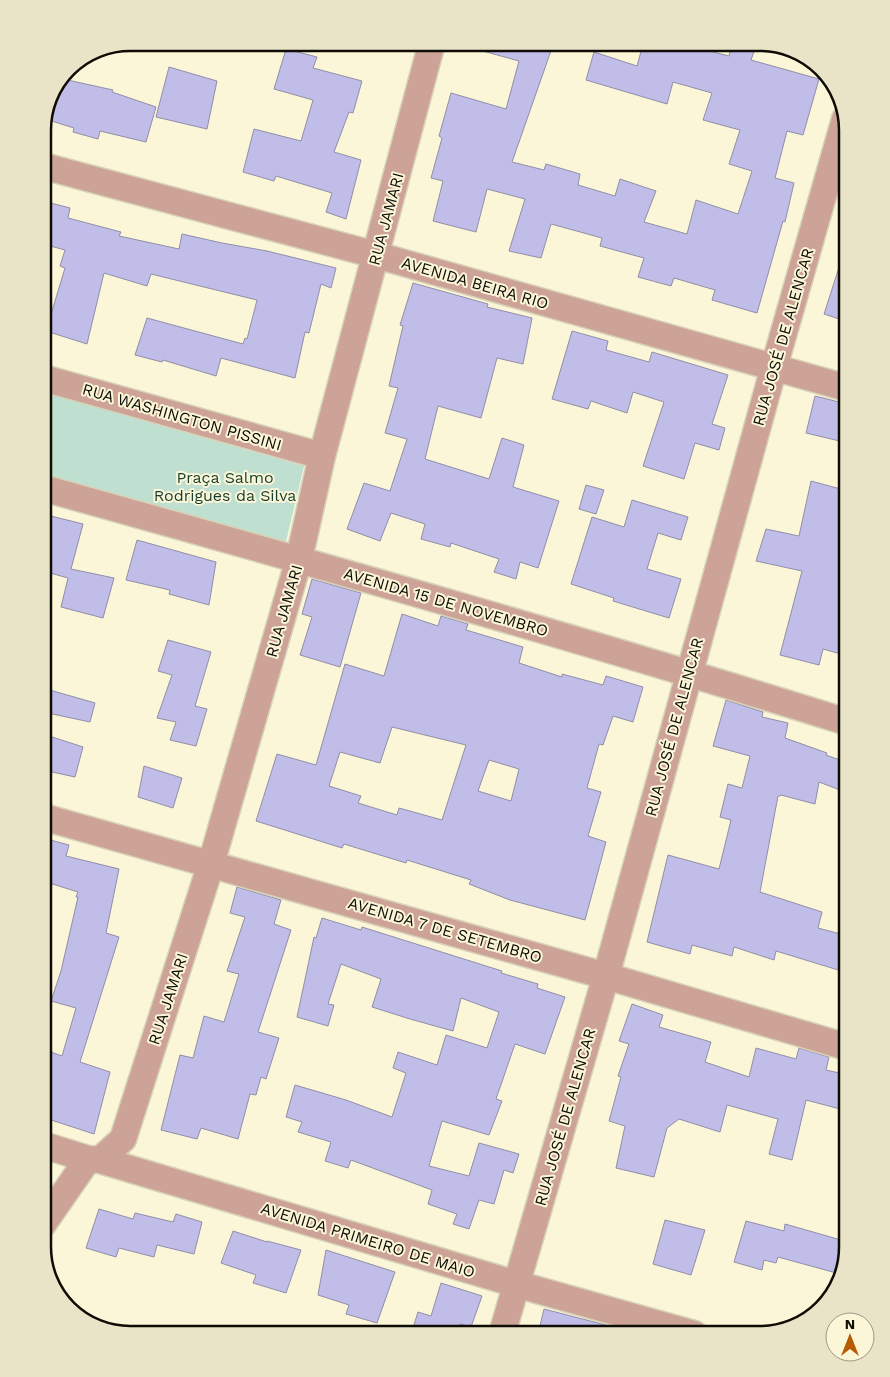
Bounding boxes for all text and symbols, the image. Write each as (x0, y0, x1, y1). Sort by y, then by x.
street label: RUA JAMARI (364, 170, 408, 268)
street label: RUA JOSÉ DE ALENCAR (748, 246, 818, 428)
street label: AVENIDA BEIRA RIO (399, 253, 551, 313)
street label: RUA WASHINGTON PISSINI (80, 379, 284, 455)
park label: Praça Salmo Rodrigues da Silva (154, 468, 296, 505)
street label: RUA JAMARI (262, 563, 306, 659)
street label: AVENIDA 15 DE NOVEMBRO (342, 564, 550, 640)
street label: RUA JOSÉ DE ALENCAR (641, 636, 707, 818)
street label: AVENIDA 7 DE SETEMBRO (346, 893, 544, 967)
street label: RUA JAMARI (144, 951, 192, 1047)
street label: RUA JOSÉ DE ALENCAR (530, 1026, 600, 1208)
street label: AVENIDA PRIMEIRO DE MAIO (259, 1198, 477, 1282)
north arrow (825, 1312, 875, 1362)
text: N (845, 1316, 855, 1332)

